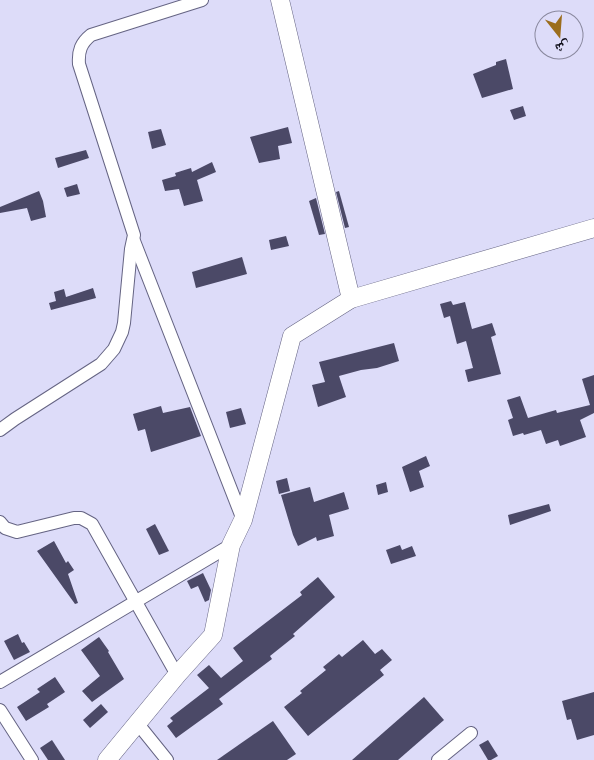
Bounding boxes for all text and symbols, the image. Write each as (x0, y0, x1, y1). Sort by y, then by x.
north arrow (534, 10, 584, 60)
text: ش (553, 37, 573, 58)

